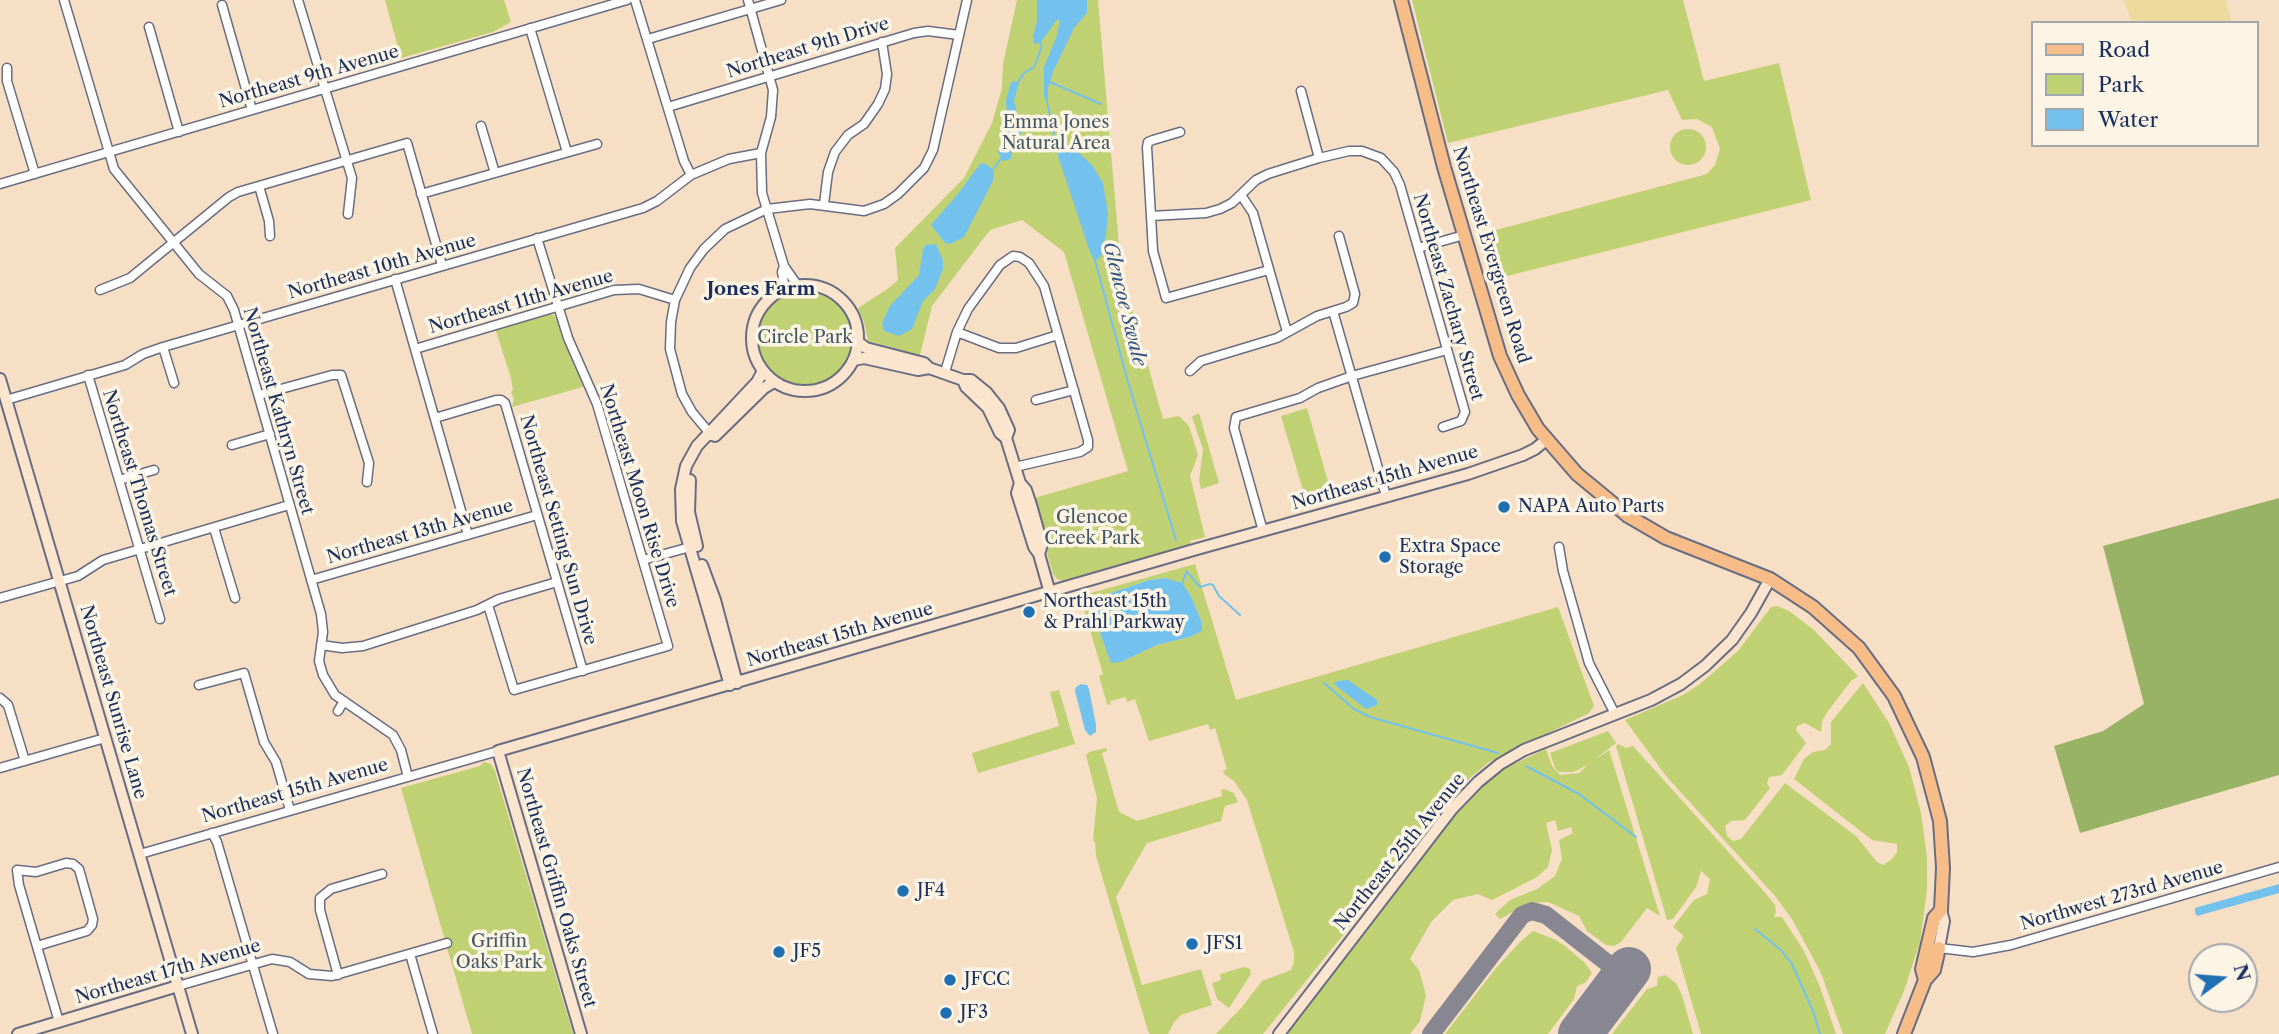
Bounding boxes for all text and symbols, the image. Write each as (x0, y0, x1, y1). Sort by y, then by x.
street label: Northeast 9th Drive (724, 13, 892, 83)
legend (2030, 21, 2258, 147)
text: Road (2098, 37, 2150, 62)
street label: Northeast 9th Avenue (217, 41, 401, 113)
text: Park (2098, 72, 2144, 97)
text: Water (2098, 107, 2158, 132)
park label: Emma Jones Natural Area (1002, 112, 1110, 154)
street label: Northeast Evergreen Road (1448, 144, 1534, 366)
street label: Northeast Zachary Street (1408, 191, 1488, 403)
street label: Northeast 10th Avenue (286, 230, 478, 304)
water label: Glencoe Swale (1098, 239, 1150, 369)
street label: Northeast 11th Avenue (426, 265, 616, 339)
district label: Jones Farm (707, 279, 815, 301)
street label: Northeast Kathryn Street (238, 305, 318, 517)
park label: Circle Park (757, 327, 853, 349)
street label: Northeast Moon Rise Drive (595, 381, 683, 611)
street label: Northeast Thomas Street (97, 387, 181, 599)
street label: Northeast Setting Sun Drive (515, 412, 601, 648)
street label: Northeast 15th Avenue (1289, 441, 1481, 515)
street label: Northeast 13th Avenue (324, 495, 516, 569)
place label: NAPA Auto Parts (1518, 496, 1664, 518)
marker: NAPA Auto Parts (1496, 499, 1512, 515)
park label: Glencoe Creek Park (1044, 507, 1140, 550)
place label: Extra Space Storage (1399, 536, 1501, 578)
marker: Extra Space Storage (1377, 549, 1393, 565)
place label: Northeast 15th & Prahl Parkway (1043, 591, 1185, 634)
street label: Northeast 15th Avenue (744, 598, 936, 672)
street label: Northeast Sunrise Lane (75, 603, 151, 801)
marker: Northeast 15th & Prahl Parkway (1021, 604, 1037, 620)
street label: Northeast 15th Avenue (199, 754, 391, 828)
street label: Northeast Griffin Oaks Street (511, 766, 601, 1010)
street label: Northeast 25th Avenue (1330, 769, 1470, 935)
street label: Northwest 273rd Avenue (2018, 857, 2226, 935)
place label: JF4 (917, 880, 945, 902)
marker: JF4 (895, 883, 911, 899)
park label: Griffin Oaks Park (456, 931, 542, 974)
place label: JFS1 (1206, 933, 1243, 955)
street label: Northeast 17th Avenue (73, 935, 263, 1009)
marker: JFS1 (1184, 936, 1200, 952)
place label: JF5 (793, 941, 821, 963)
north arrow (2188, 943, 2258, 1013)
marker: JF5 (771, 944, 787, 960)
text: N (2228, 962, 2255, 984)
place label: JFCC (964, 969, 1010, 991)
marker: JFCC (942, 972, 958, 988)
place label: JF3 (960, 1002, 988, 1024)
marker: JF3 (938, 1005, 954, 1021)

